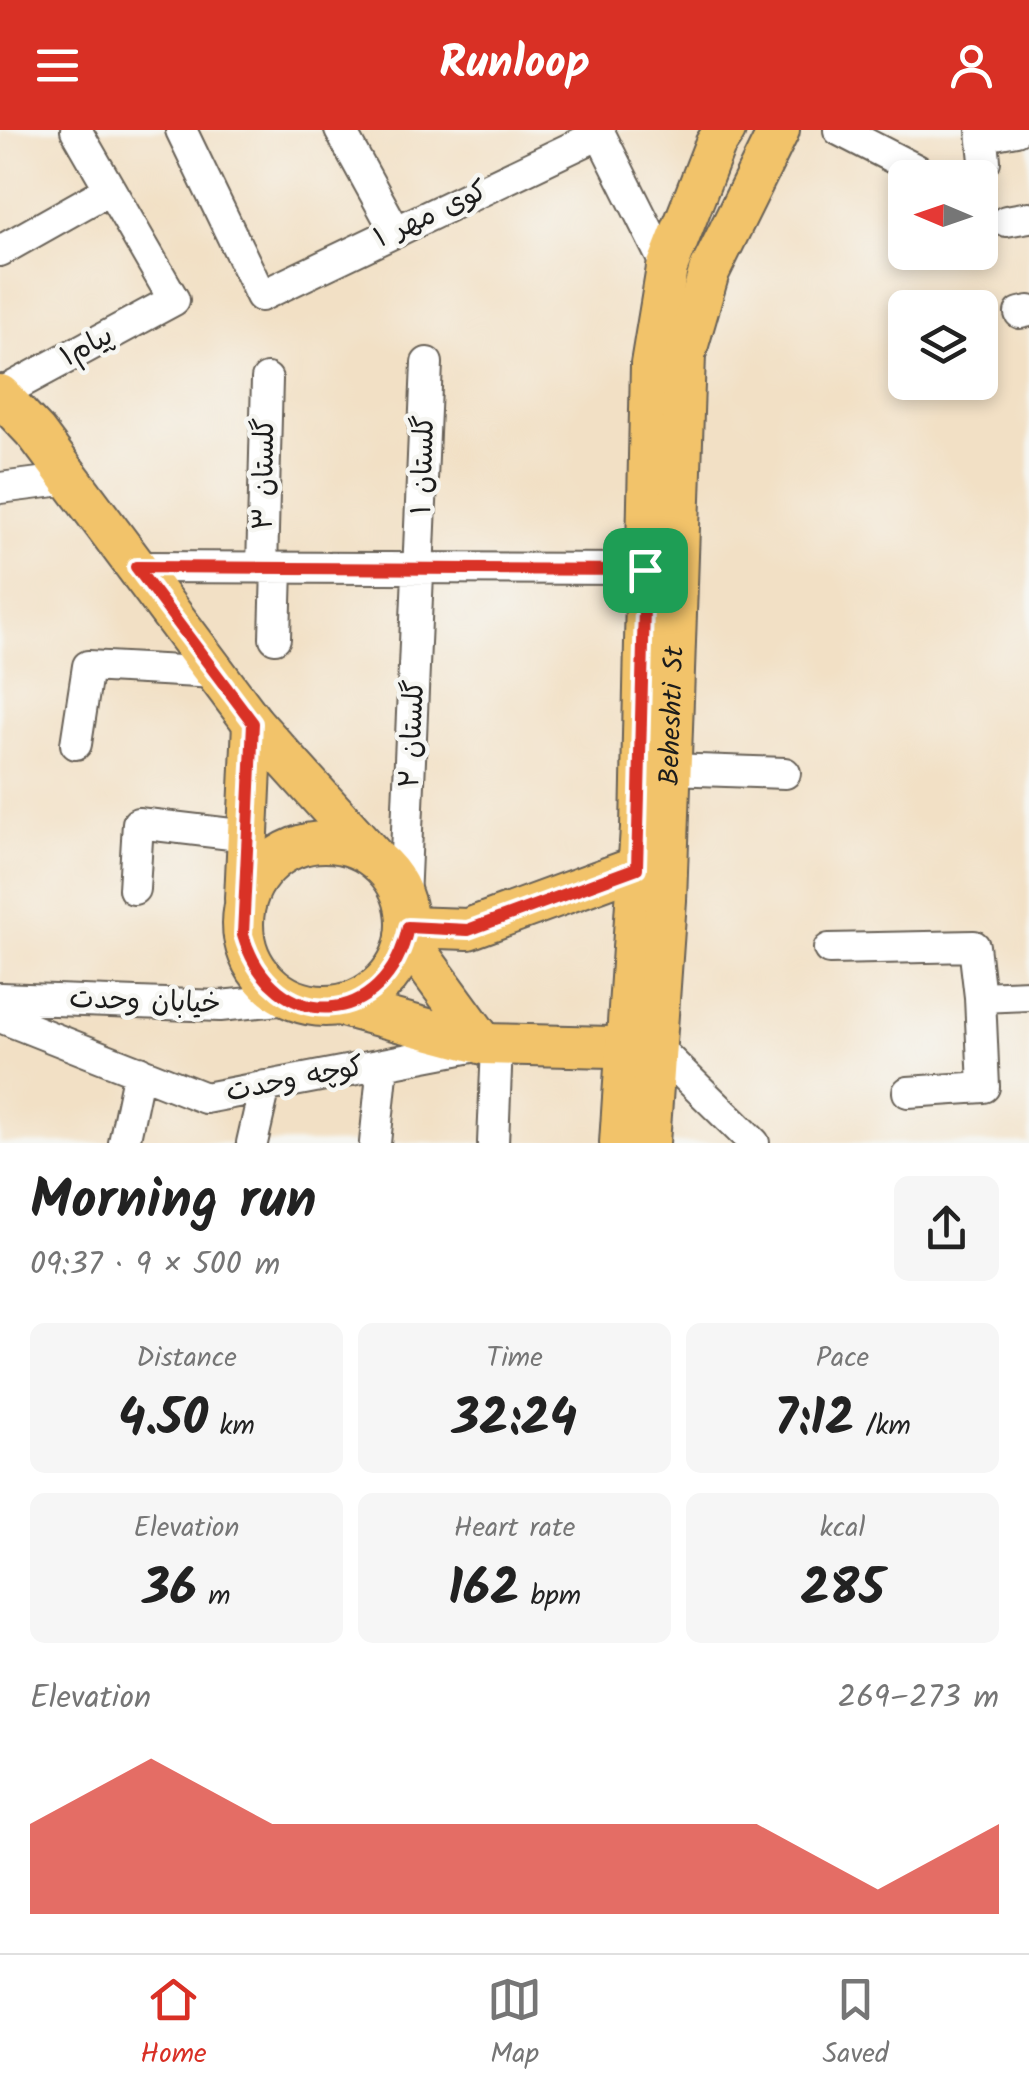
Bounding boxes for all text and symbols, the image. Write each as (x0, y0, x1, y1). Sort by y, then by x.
text: Runloop (439, 29, 590, 101)
icon: menu (30, 38, 85, 93)
icon: person (944, 38, 999, 93)
north arrow (888, 160, 998, 270)
map controls (888, 160, 998, 400)
street label: کوی مهر ۱ (367, 169, 495, 261)
button: layers (888, 290, 998, 400)
street label: پیام۱ (52, 314, 122, 380)
street label: گلستان ۱ (400, 414, 448, 516)
street label: گلستان ۳ (242, 417, 288, 531)
pin (603, 528, 688, 613)
icon: arrive (618, 543, 673, 598)
street label: Beheshti St (648, 644, 697, 786)
street label: گلستان ۲ (388, 679, 438, 789)
street label: خیابان وحدت (69, 977, 221, 1027)
street label: کوچه وحدت (222, 1045, 368, 1115)
text: Morning run (30, 1159, 317, 1246)
button: share (894, 1176, 999, 1281)
text: 09:37 · 9 × 500 m (30, 1240, 280, 1291)
text: Distance (136, 1336, 237, 1381)
text: Time (486, 1336, 543, 1381)
text: Pace (816, 1336, 869, 1381)
text: 4.50 (118, 1381, 208, 1461)
text: 32:24 (452, 1381, 577, 1461)
text: 7:12 (774, 1381, 854, 1461)
text: km (208, 1404, 255, 1449)
text: /km (854, 1404, 911, 1449)
text: Elevation (134, 1506, 239, 1551)
text: Heart rate (454, 1506, 575, 1551)
text: kcal (820, 1506, 865, 1551)
text: 36 (143, 1551, 197, 1631)
text: 162 (448, 1551, 519, 1631)
text: 285 (801, 1551, 884, 1631)
text: m (197, 1574, 230, 1619)
text: bpm (519, 1574, 581, 1619)
text: Elevation (30, 1673, 151, 1724)
text: 269–273 m (838, 1673, 999, 1724)
tab: Home (140, 1972, 207, 2077)
tab: Map (487, 1972, 542, 2077)
tab: Saved (822, 1972, 889, 2077)

